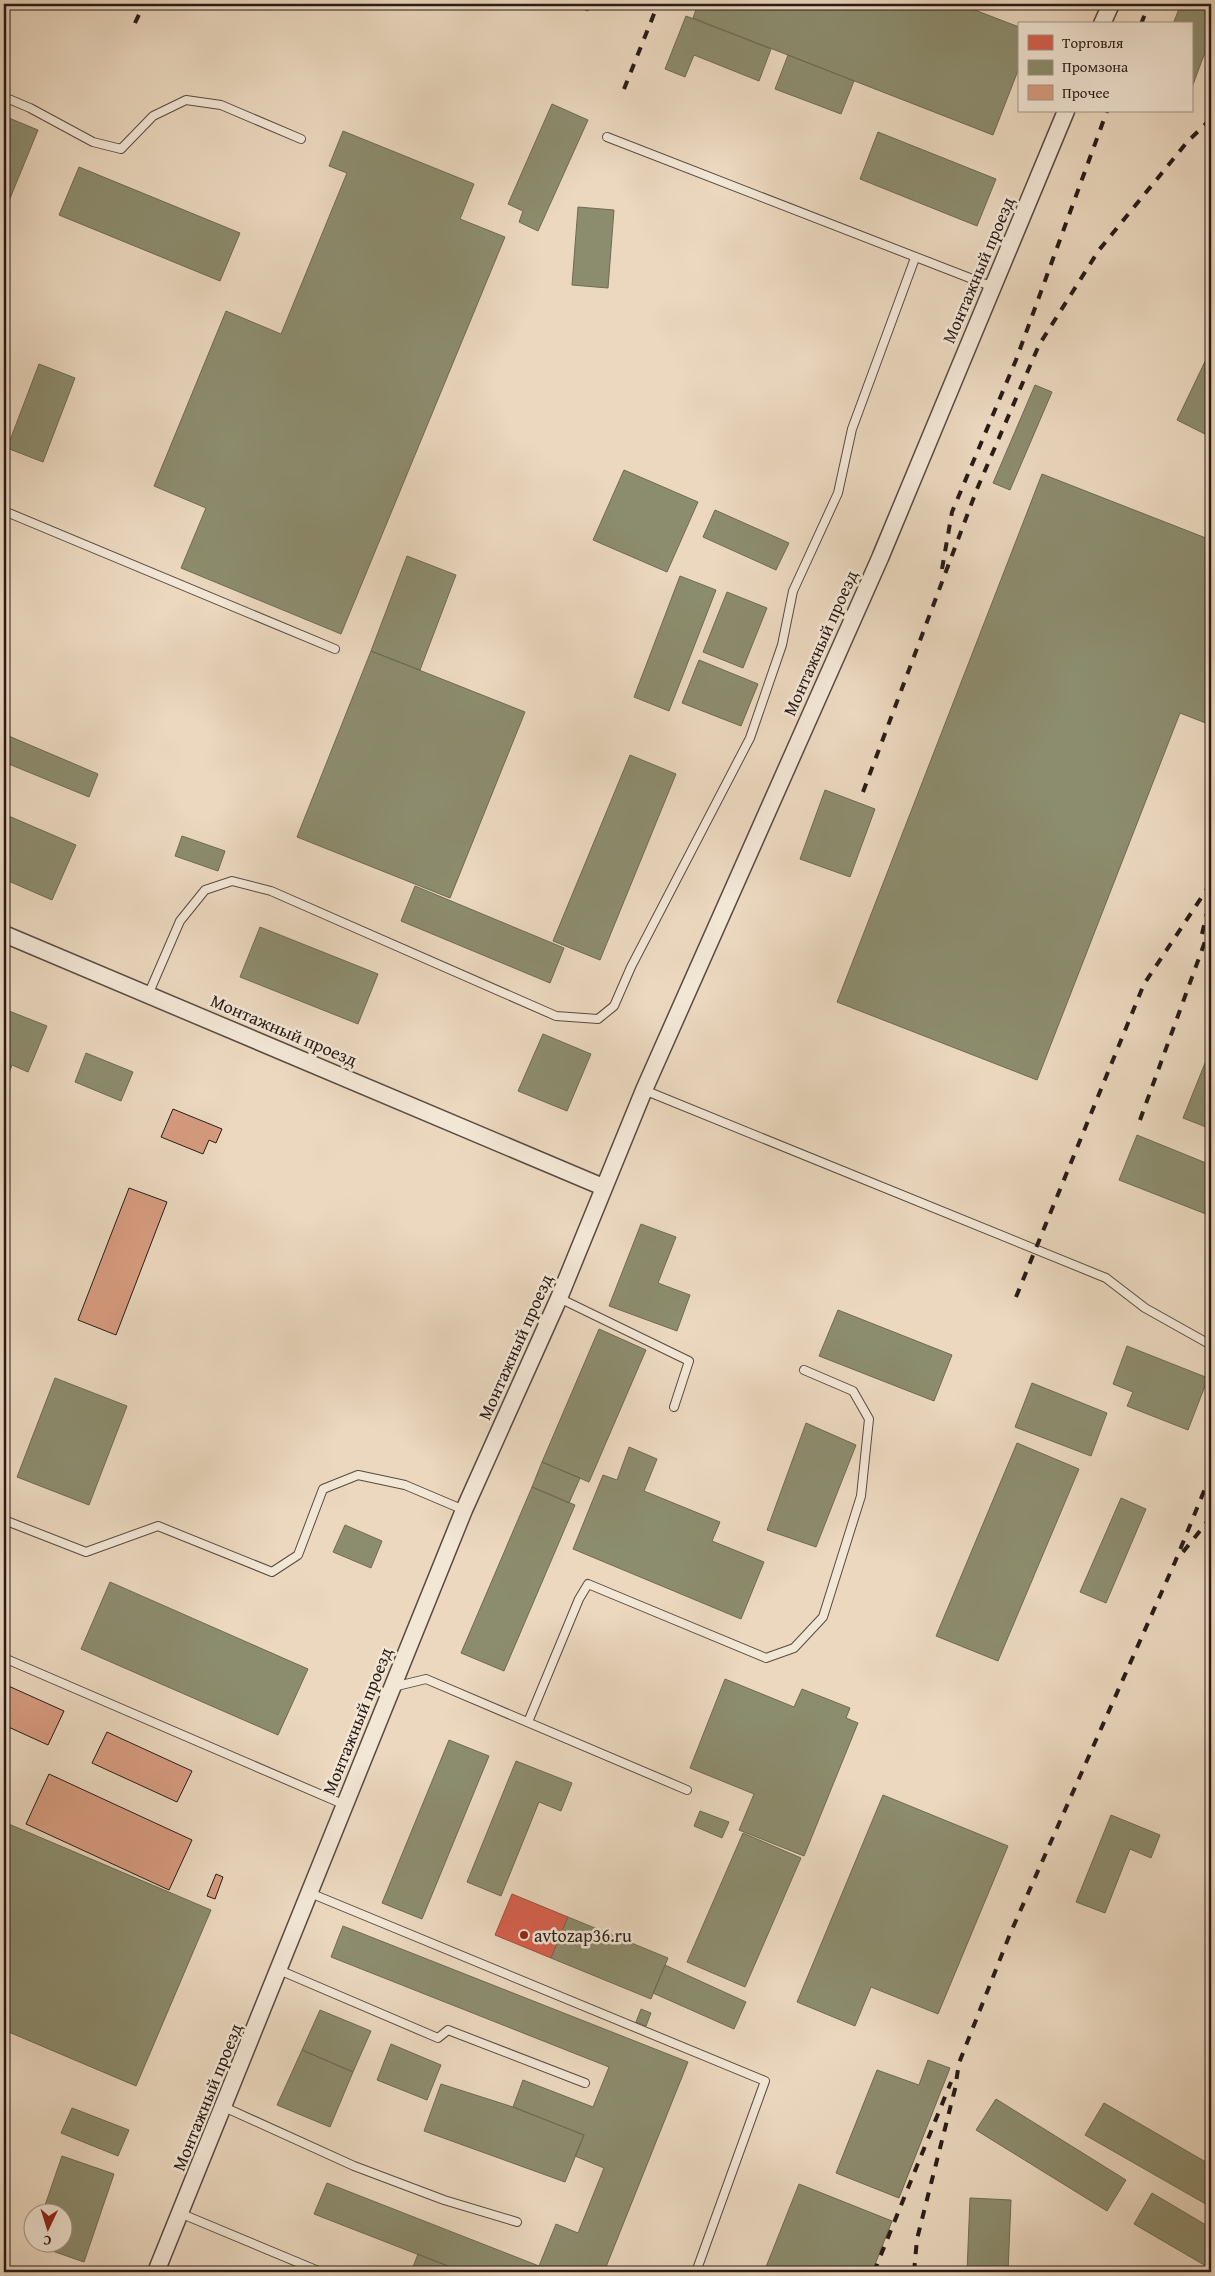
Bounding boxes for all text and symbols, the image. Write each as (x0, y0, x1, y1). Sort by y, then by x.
legend (1018, 22, 1192, 112)
text: Торговля (1062, 32, 1124, 53)
text: Промзона (1062, 56, 1129, 77)
text: Прочее (1062, 82, 1110, 103)
street label: Монтажный проезд (935, 192, 1021, 348)
street label: Монтажный проезд (776, 566, 864, 720)
street label: Монтажный проезд (206, 987, 362, 1073)
street label: Монтажный проезд (471, 1270, 559, 1424)
street label: Монтажный проезд (315, 1643, 399, 1799)
place label: avtozap36.ru (534, 1922, 632, 1949)
marker: avtozap36.ru (518, 1929, 530, 1941)
street label: Монтажный проезд (165, 2019, 249, 2175)
north arrow (22, 2204, 72, 2254)
text: С (42, 2231, 52, 2251)

